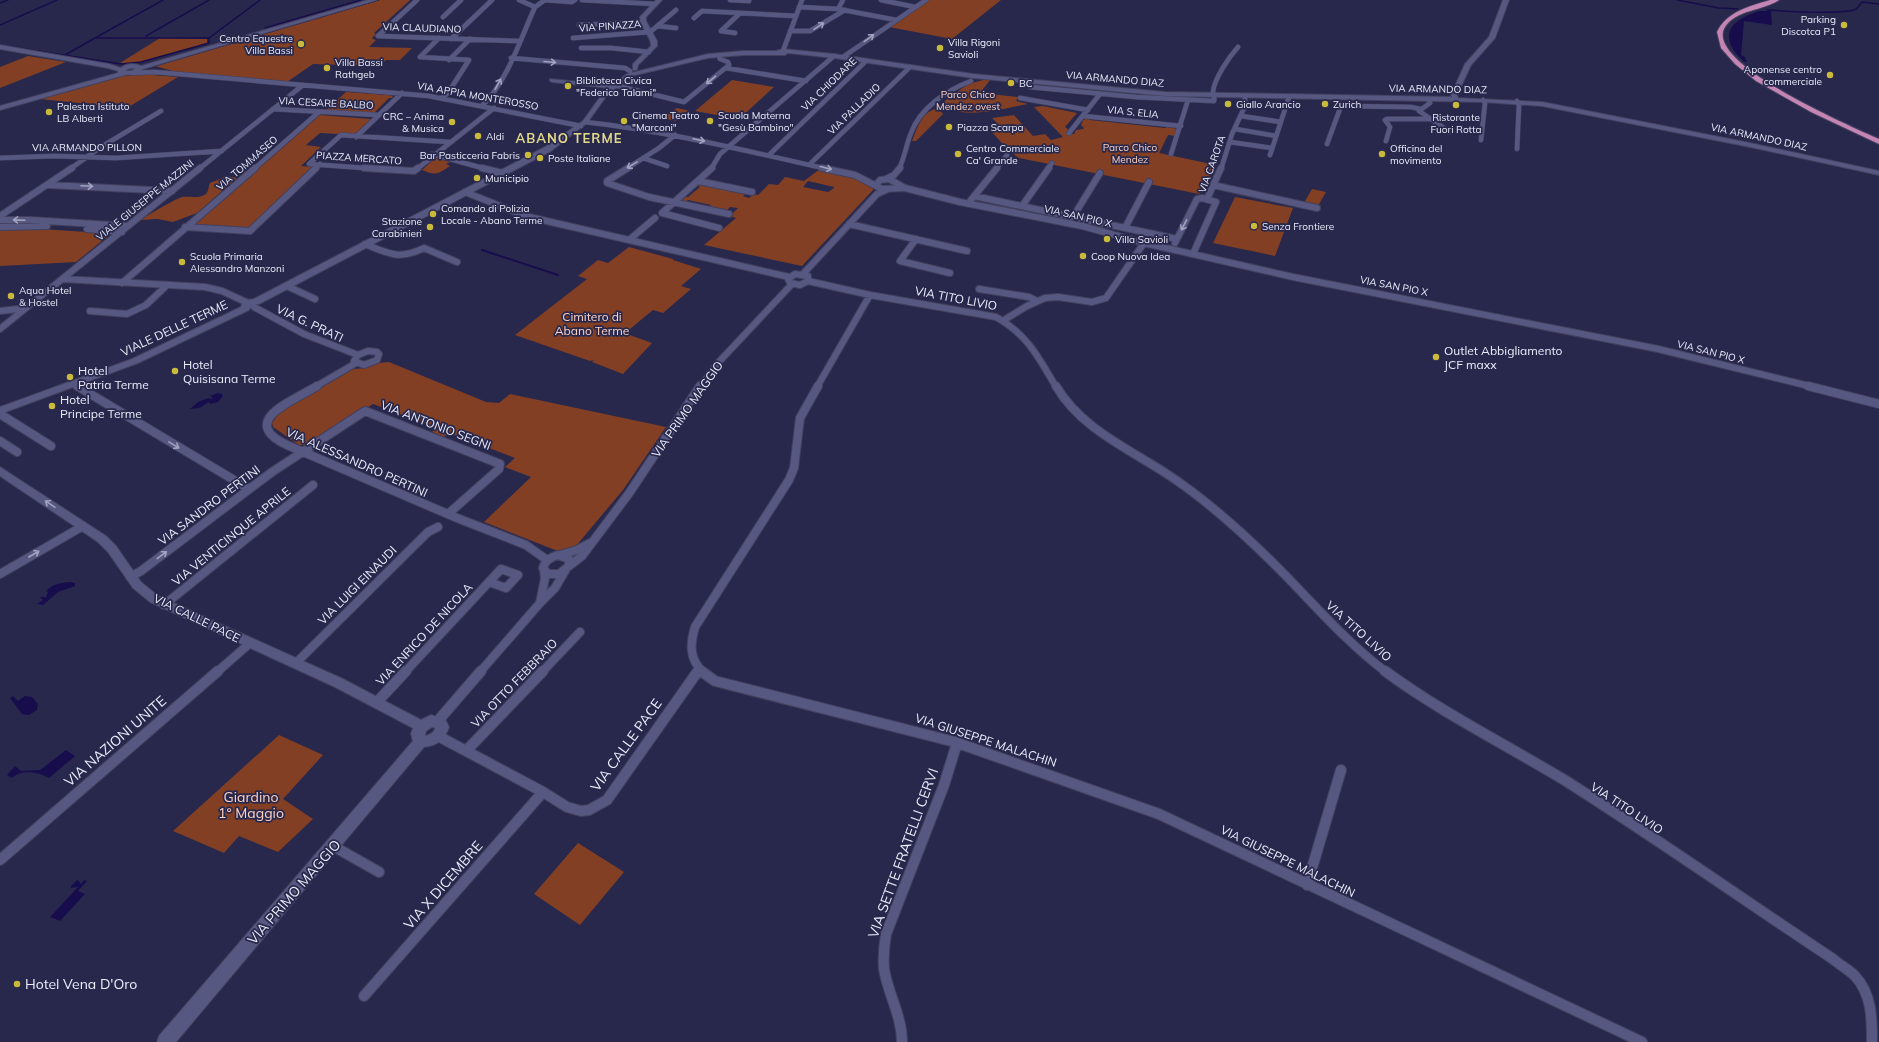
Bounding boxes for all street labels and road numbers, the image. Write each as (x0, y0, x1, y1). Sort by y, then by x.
street label: VIA PINAZZA (578, 17, 642, 35)
street label: VIA CLAUDIANO (382, 20, 462, 36)
street label: VIA CHIODARE (799, 54, 859, 114)
street label: VIA ARMANDO DIAZ (1065, 68, 1165, 90)
street label: VIA APPIA MONTEROSSO (416, 79, 540, 113)
street label: VIA PALLADIO (825, 80, 883, 137)
street label: VIA ARMANDO DIAZ (1389, 82, 1487, 96)
street label: VIA CESARE BALBO (278, 94, 374, 112)
street label: VIA S. ELIA (1107, 103, 1160, 121)
street label: VIA ARMANDO DIAZ (1710, 120, 1808, 154)
street label: VIA TOMMASEO (214, 133, 281, 193)
street label: VIA CAROTA (1196, 133, 1229, 195)
street label: VIA ARMANDO PILLON (32, 141, 142, 154)
street label: PIAZZA MERCATO (316, 149, 403, 168)
street label: VIALE GIUSEPPE MAZZINI (93, 157, 197, 243)
street label: VIA SAN PIO X (1043, 202, 1114, 230)
street label: VIA SAN PIO X (1359, 273, 1430, 299)
street label: VIA TITO LIVIO (914, 283, 998, 313)
street label: VIALE DELLE TERME (118, 297, 230, 359)
street label: VIA G. PRATI (274, 301, 346, 345)
street label: VIA SAN PIO X (1676, 337, 1747, 367)
street label: VIA PRIMO MAGGIO (648, 358, 726, 460)
street label: VIA ANTONIO SEGNI (379, 397, 493, 453)
street label: VIA ALESSANDRO PERTINI (284, 424, 430, 500)
street label: VIA SANDRO PERTINI (155, 462, 263, 548)
street label: VIA VENTICINQUE APRILE (169, 483, 293, 589)
street label: VIA LUIGI EINAUDI (314, 542, 400, 628)
street label: VIA ENRICO DE NICOLA (373, 579, 476, 688)
street label: VIA CALLE PACE (151, 591, 243, 645)
street label: VIA TITO LIVIO (1323, 598, 1395, 664)
street label: VIA OTTO FEBBRAIO (468, 635, 560, 731)
street label: VIA NAZIONI UNITE (60, 692, 170, 790)
street label: VIA CALLE PACE (586, 695, 666, 795)
street label: VIA GIUSEPPE MALACHIN (913, 710, 1059, 770)
street label: VIA SETTE FRATELLI CERVI (864, 766, 942, 940)
street label: VIA TITO LIVIO (1588, 779, 1666, 837)
street label: VIA GIUSEPPE MALACHIN (1218, 822, 1358, 900)
street label: VIA PRIMO MAGGIO (243, 836, 345, 948)
street label: VIA X DICEMBRE (400, 837, 486, 933)

